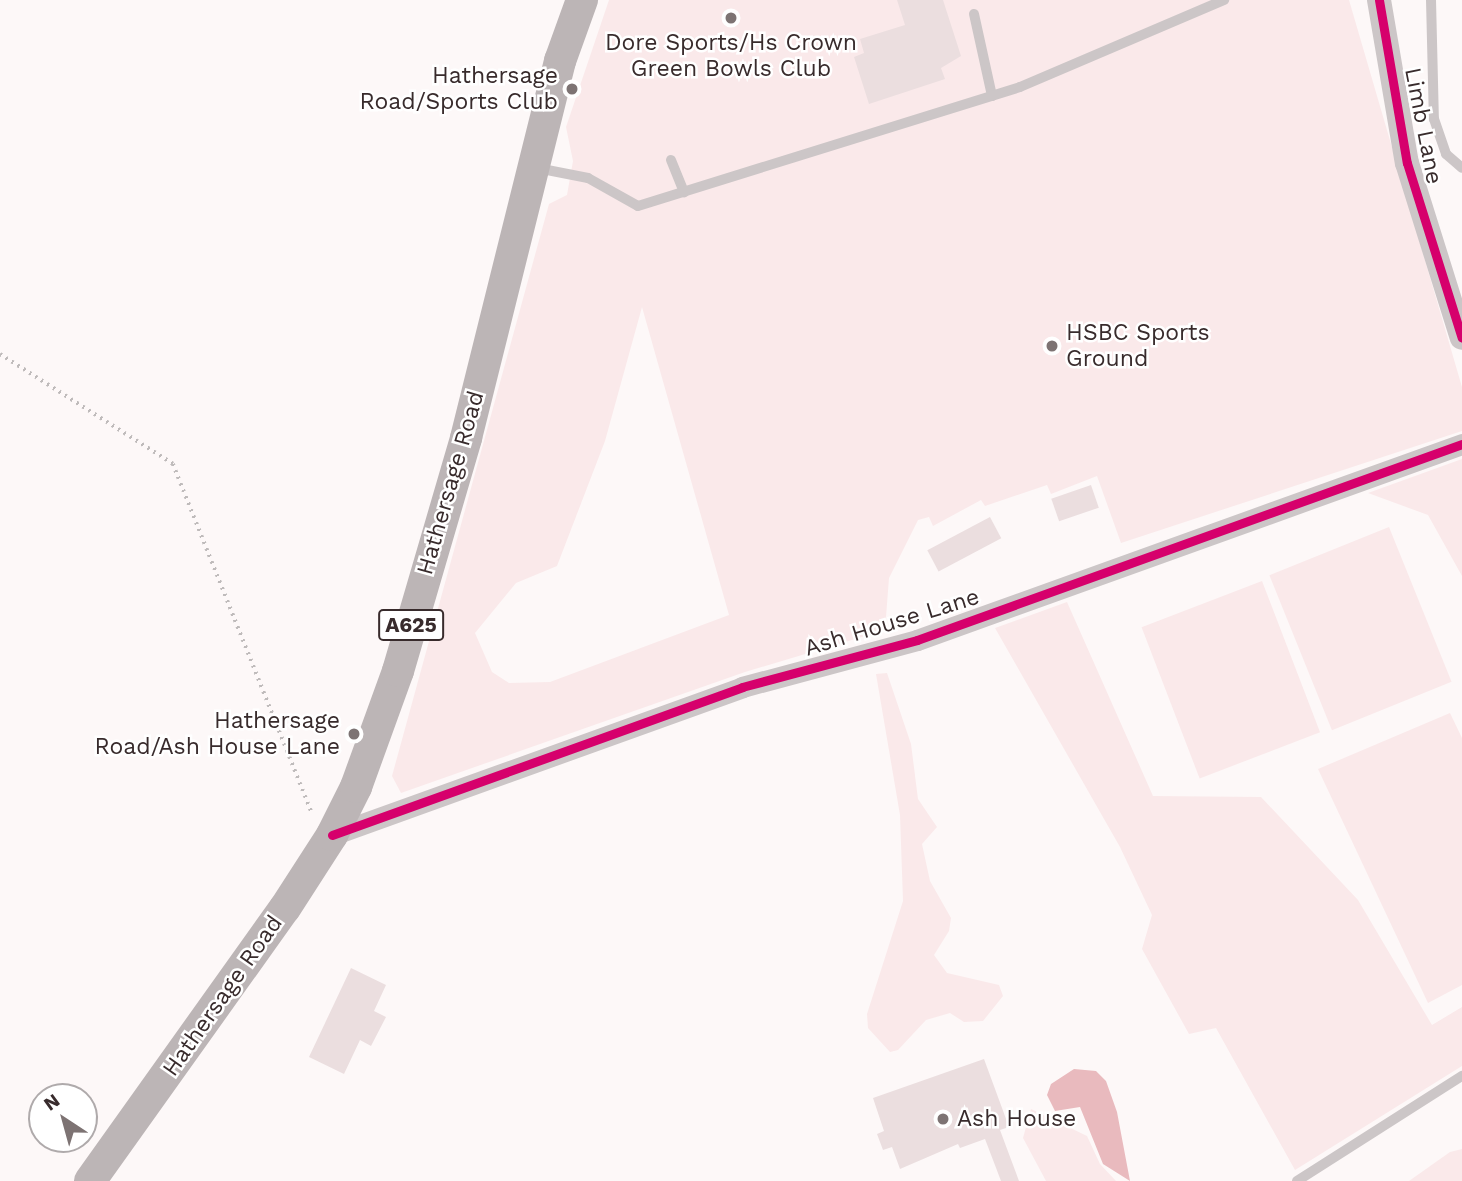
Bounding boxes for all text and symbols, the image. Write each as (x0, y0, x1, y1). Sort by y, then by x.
marker: Dore Sports/Hs Crown Green Bowls Club (723, 10, 739, 26)
place label: Dore Sports/Hs Crown Green Bowls Club (605, 29, 857, 83)
place label: Hathersage Road/Sports Club (359, 62, 558, 116)
street label: Limb Lane (1398, 65, 1448, 187)
marker: Hathersage Road/Sports Club (564, 81, 580, 97)
place label: HSBC Sports Ground (1066, 319, 1210, 373)
marker: HSBC Sports Ground (1044, 338, 1060, 354)
street label: Hathersage Road (412, 388, 490, 578)
street label: Ash House Lane (801, 583, 983, 663)
road number: A625 (378, 608, 444, 642)
place label: Hathersage Road/Ash House Lane (95, 707, 340, 761)
marker: Hathersage Road/Ash House Lane (346, 726, 362, 742)
street label: Hathersage Road (157, 910, 289, 1082)
north arrow (28, 1083, 98, 1153)
text: N (39, 1089, 64, 1116)
place label: Ash House (957, 1105, 1076, 1133)
marker: Ash House (935, 1111, 951, 1127)

